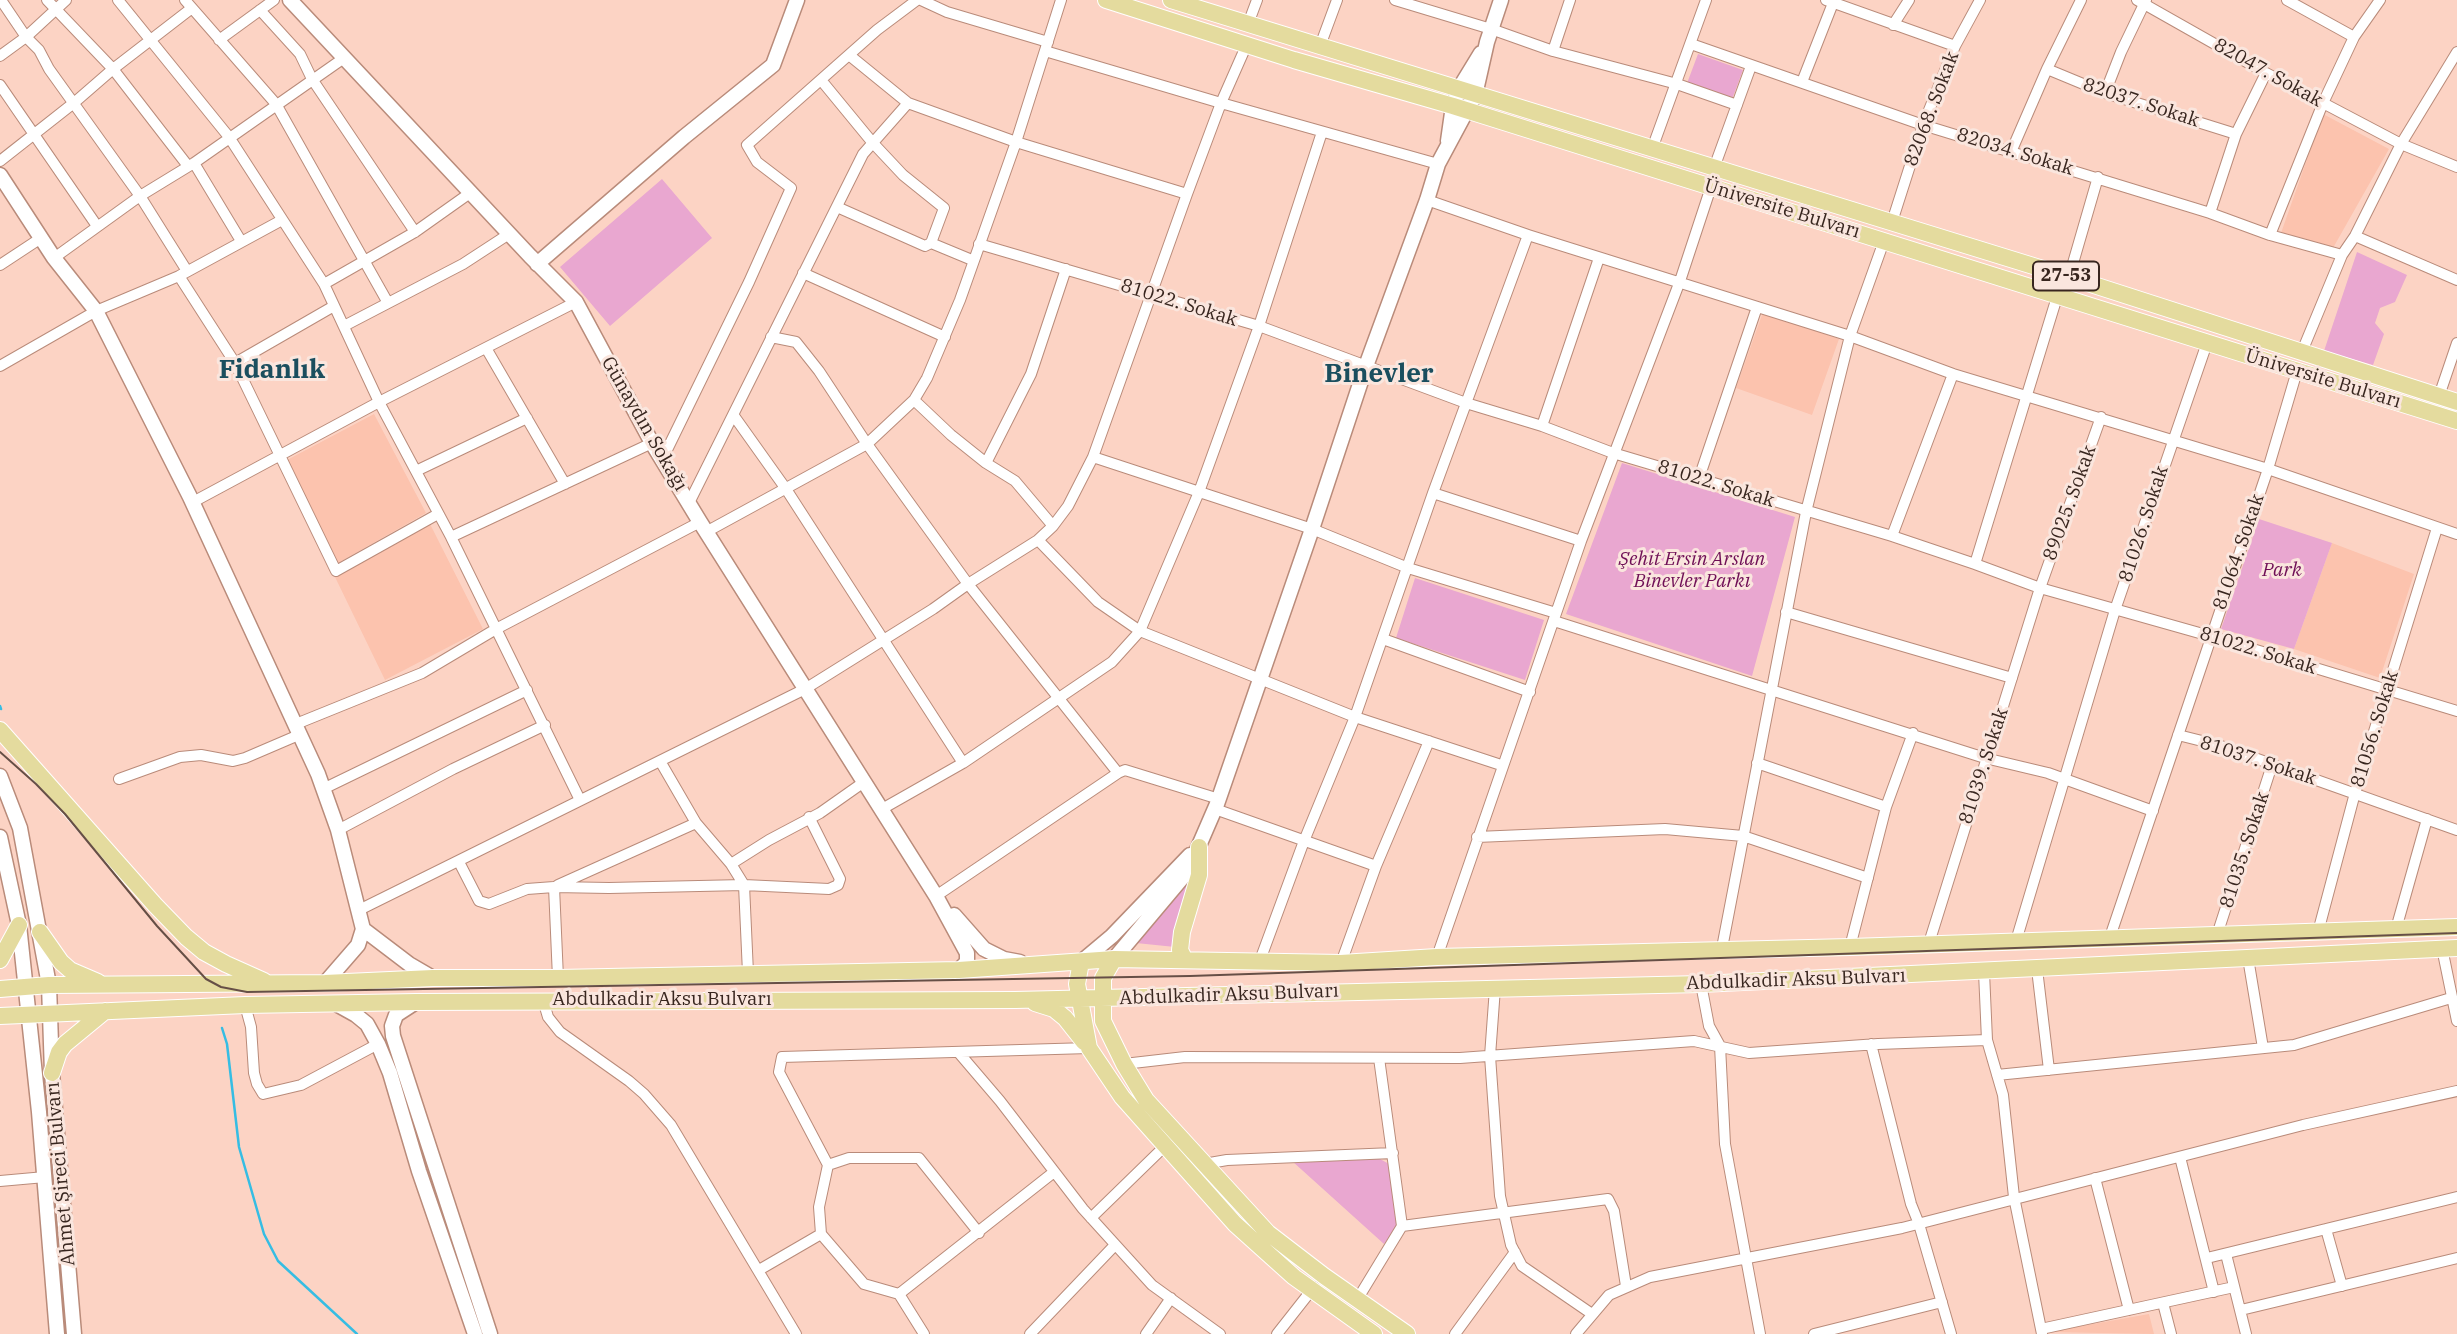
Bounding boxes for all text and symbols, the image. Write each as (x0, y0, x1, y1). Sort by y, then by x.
street label: 82047. Sokak (2210, 34, 2326, 112)
street label: 82068. Sokak (1900, 48, 1964, 170)
street label: 82037. Sokak (2080, 73, 2202, 133)
street label: 82034. Sokak (1954, 123, 2076, 181)
street label: Üniversite Bulvarı (1701, 174, 1863, 244)
road number: 27-53 (2033, 262, 2099, 290)
street label: 81022. Sokak (1118, 274, 1240, 332)
street label: Üniversite Bulvarı (2242, 344, 2404, 414)
street label: Günaydın Sokağı (596, 353, 692, 495)
district label: Fidanlık (219, 354, 325, 386)
district label: Binevler (1324, 358, 1434, 390)
street label: 89025. Sokak (2039, 442, 2101, 564)
street label: 81022. Sokak (1655, 455, 1777, 513)
street label: 81026. Sokak (2114, 463, 2174, 585)
street label: 81064. Sokak (2209, 491, 2269, 613)
park label: Şehit Ersin Arslan Binevler Parkı (1619, 549, 1765, 593)
park label: Park (2262, 560, 2302, 582)
street label: 81022. Sokak (2197, 622, 2319, 680)
street label: 81056. Sokak (2346, 668, 2404, 790)
street label: 81039. Sokak (1954, 705, 2014, 827)
street label: 81037. Sokak (2197, 731, 2319, 791)
street label: 81035. Sokak (2215, 789, 2275, 911)
street label: Abdulkadir Aksu Bulvarı (1686, 965, 1906, 995)
street label: Abdulkadir Aksu Bulvarı (1119, 980, 1339, 1010)
street label: Abdulkadir Aksu Bulvarı (552, 989, 772, 1011)
street label: Ahmet Şireci Bulvarı (42, 1081, 80, 1267)

